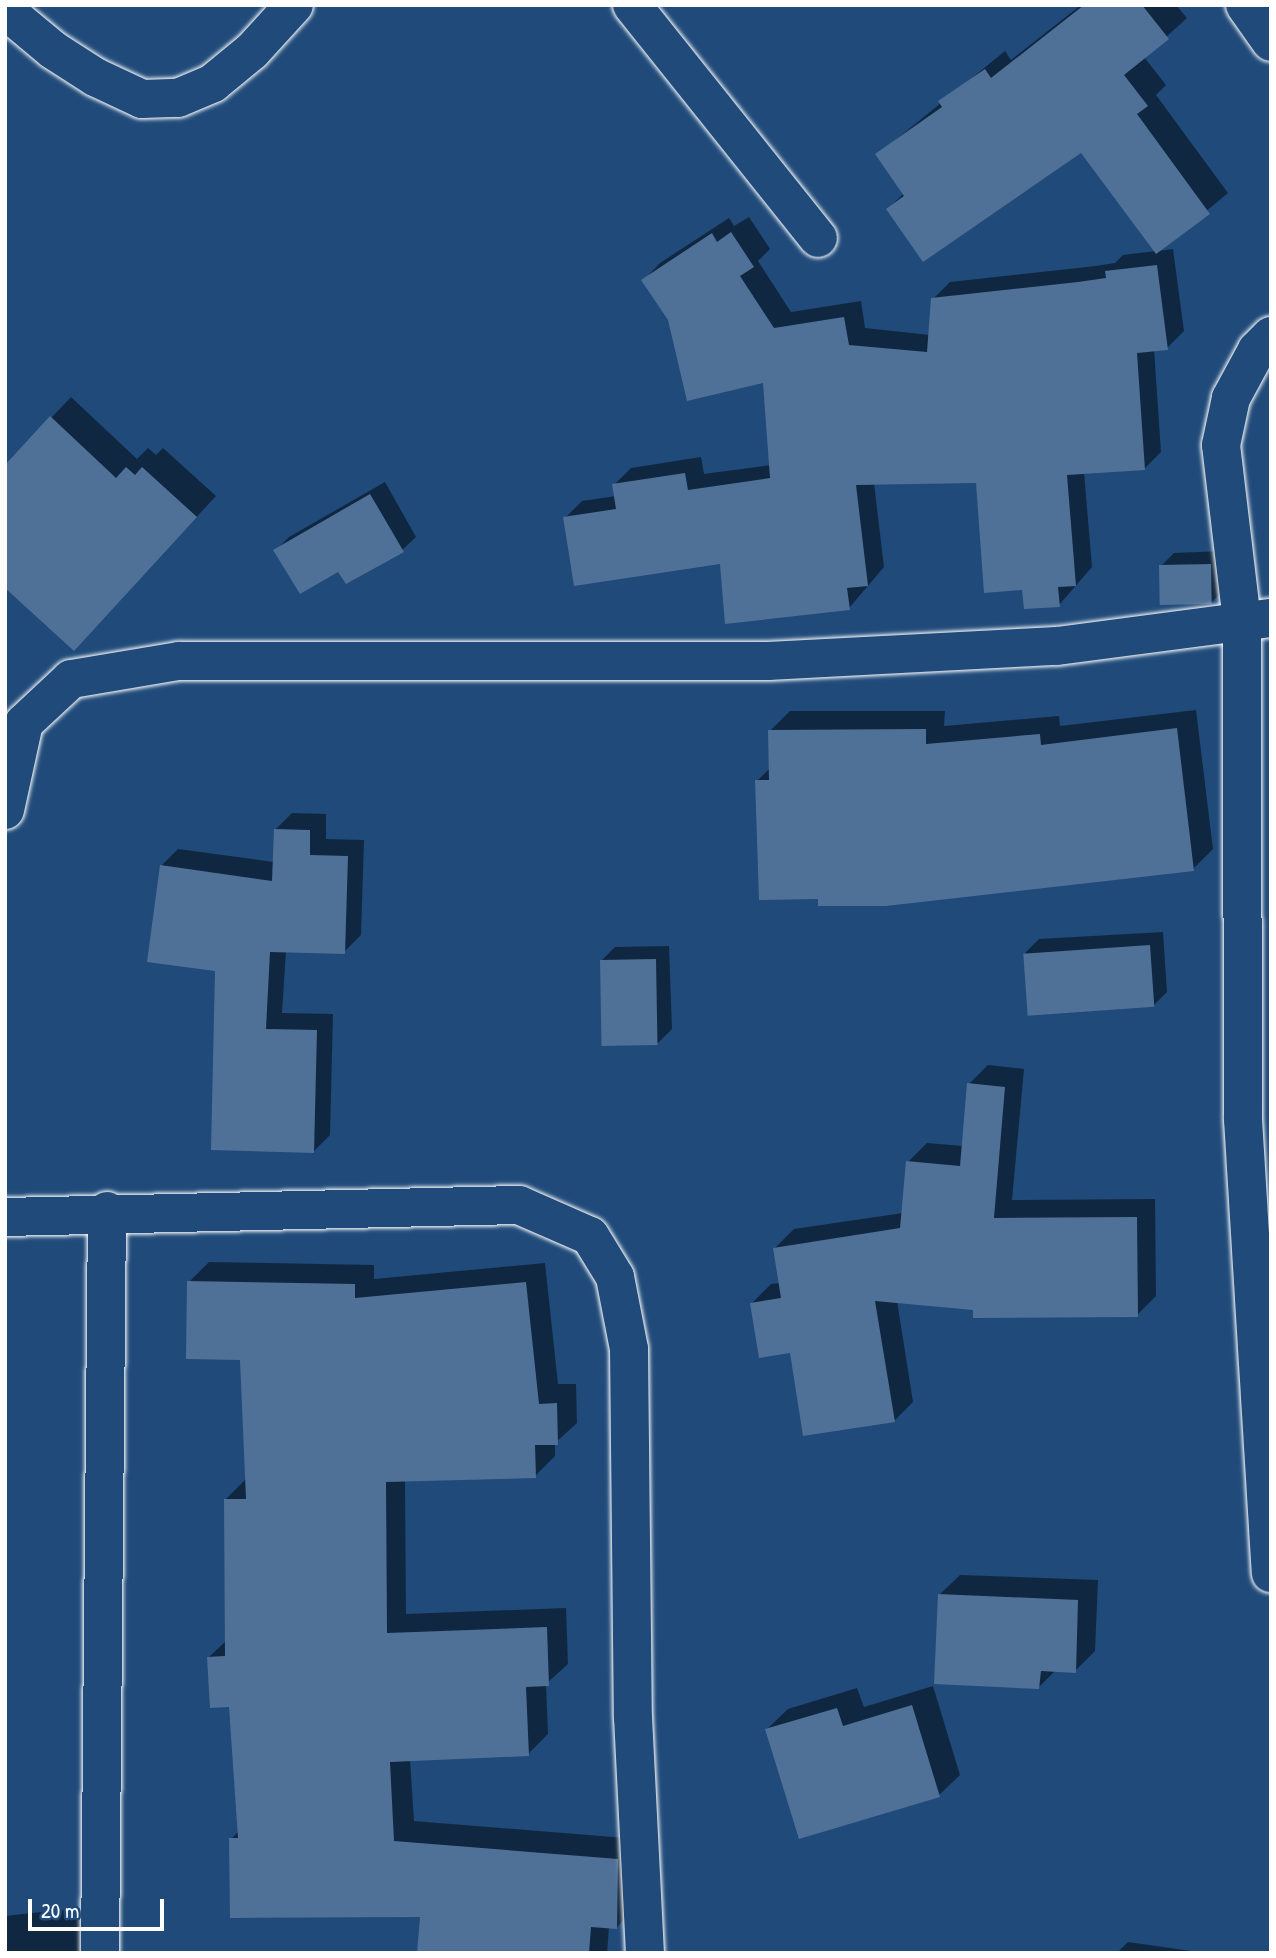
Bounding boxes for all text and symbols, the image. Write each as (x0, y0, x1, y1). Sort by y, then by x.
scale bar (32, 1884, 168, 1928)
text: 20 m (41, 1896, 79, 1925)

